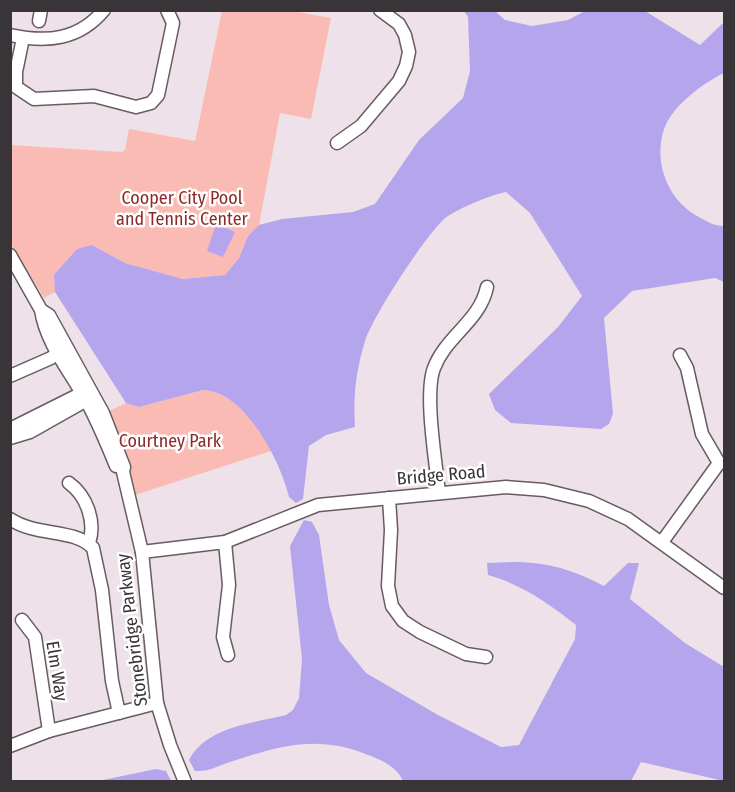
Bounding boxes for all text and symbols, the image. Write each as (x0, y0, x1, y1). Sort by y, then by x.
park label: Cooper City Pool and Tennis Center (116, 187, 249, 230)
park label: Courtney Park (119, 430, 222, 452)
street label: Bridge Road (396, 460, 486, 490)
street label: Stonebridge Parkway (112, 552, 152, 708)
street label: Elm Way (41, 639, 73, 703)

